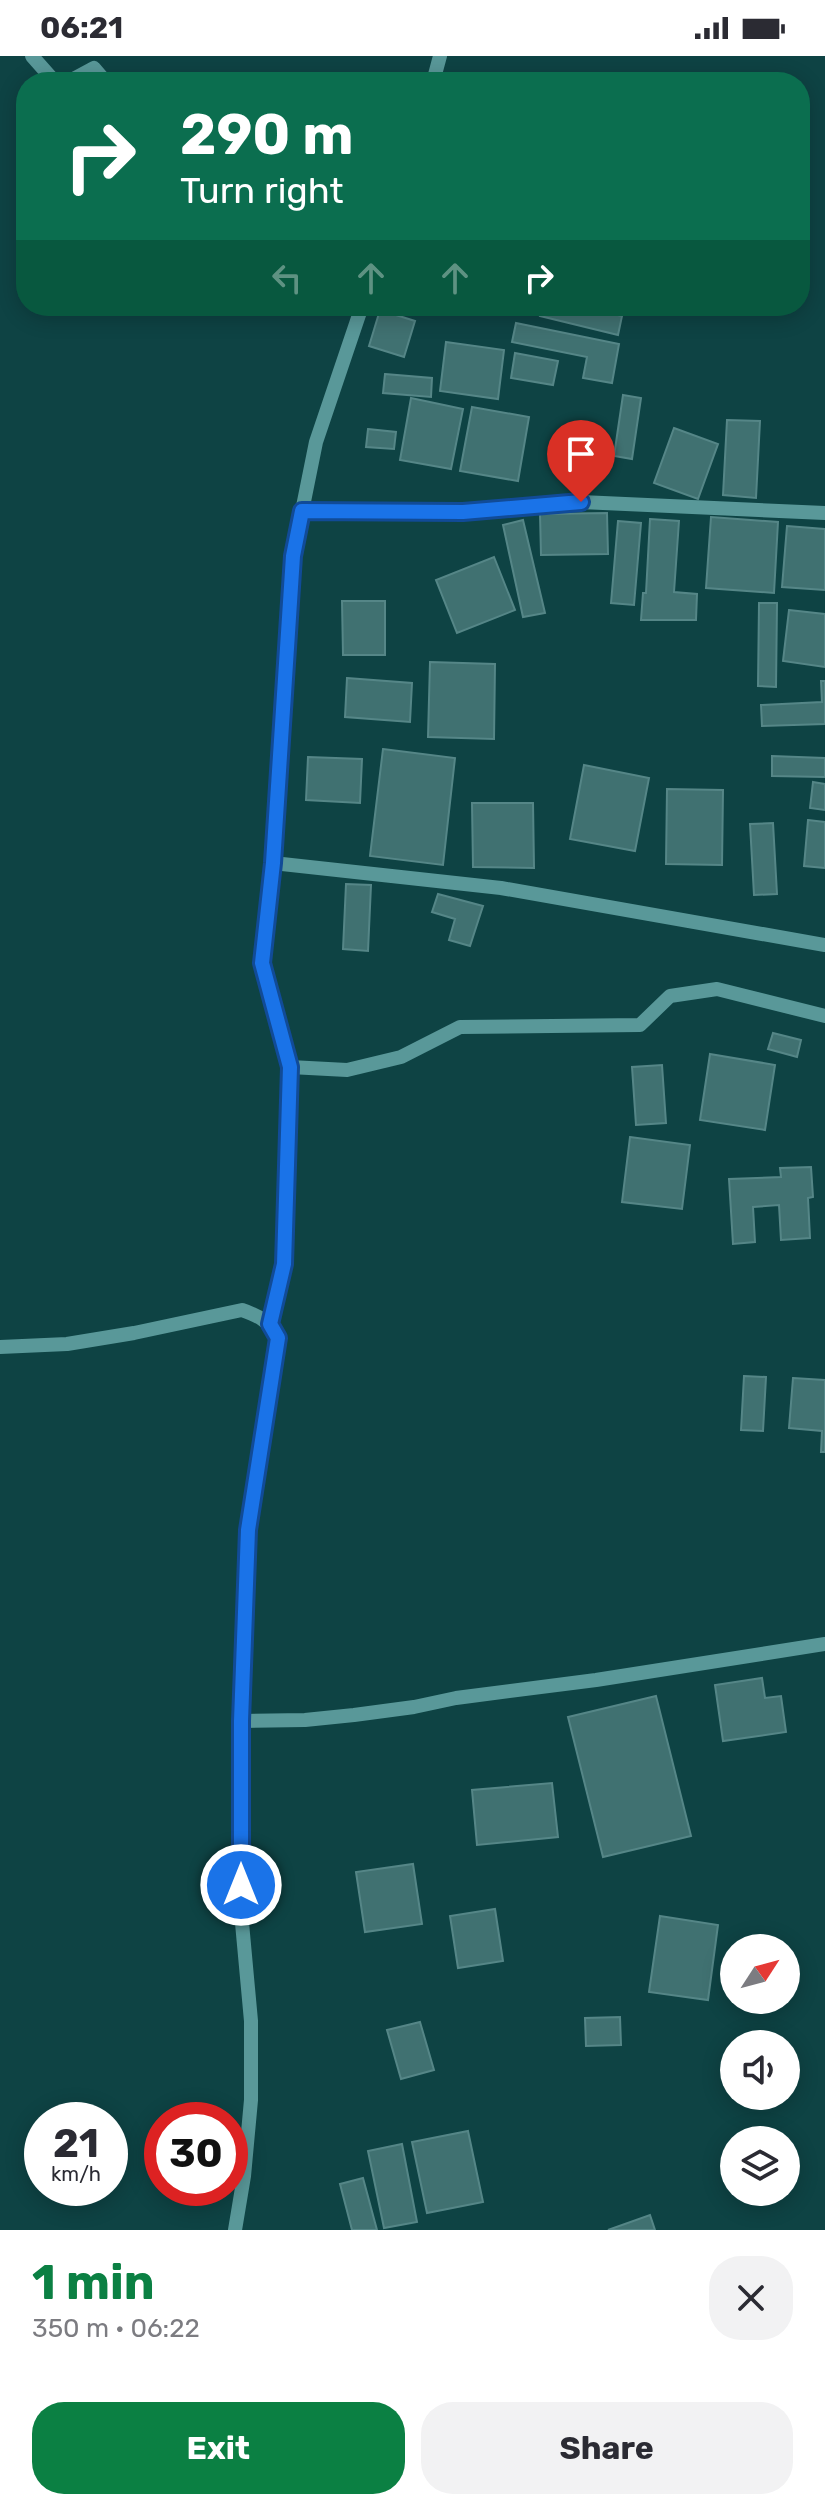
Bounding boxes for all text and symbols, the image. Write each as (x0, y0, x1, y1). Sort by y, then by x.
text: 06:21 (40, 10, 123, 46)
text: 290 m (180, 102, 354, 168)
icon: right (48, 104, 152, 208)
text: Turn right (180, 169, 344, 212)
icon: left (265, 256, 309, 300)
icon: ahead (349, 256, 393, 300)
icon: ahead (433, 256, 477, 300)
icon: right (517, 256, 561, 300)
pin (547, 420, 615, 502)
icon: arrive (559, 432, 603, 476)
position arrow (199, 1843, 283, 1927)
north arrow (720, 1934, 800, 2014)
map controls (720, 1934, 800, 2206)
button: sound (720, 2030, 800, 2110)
speed limit sign: 30 (144, 2102, 248, 2206)
text: 21 (53, 2120, 99, 2167)
button: layers (720, 2126, 800, 2206)
text: km/h (51, 2162, 101, 2186)
text: 1 min (32, 2254, 155, 2311)
button: close (709, 2256, 793, 2340)
text: 350 m · 06:22 (32, 2313, 200, 2344)
button: Exit (32, 2402, 405, 2494)
button: Share (421, 2402, 793, 2494)

